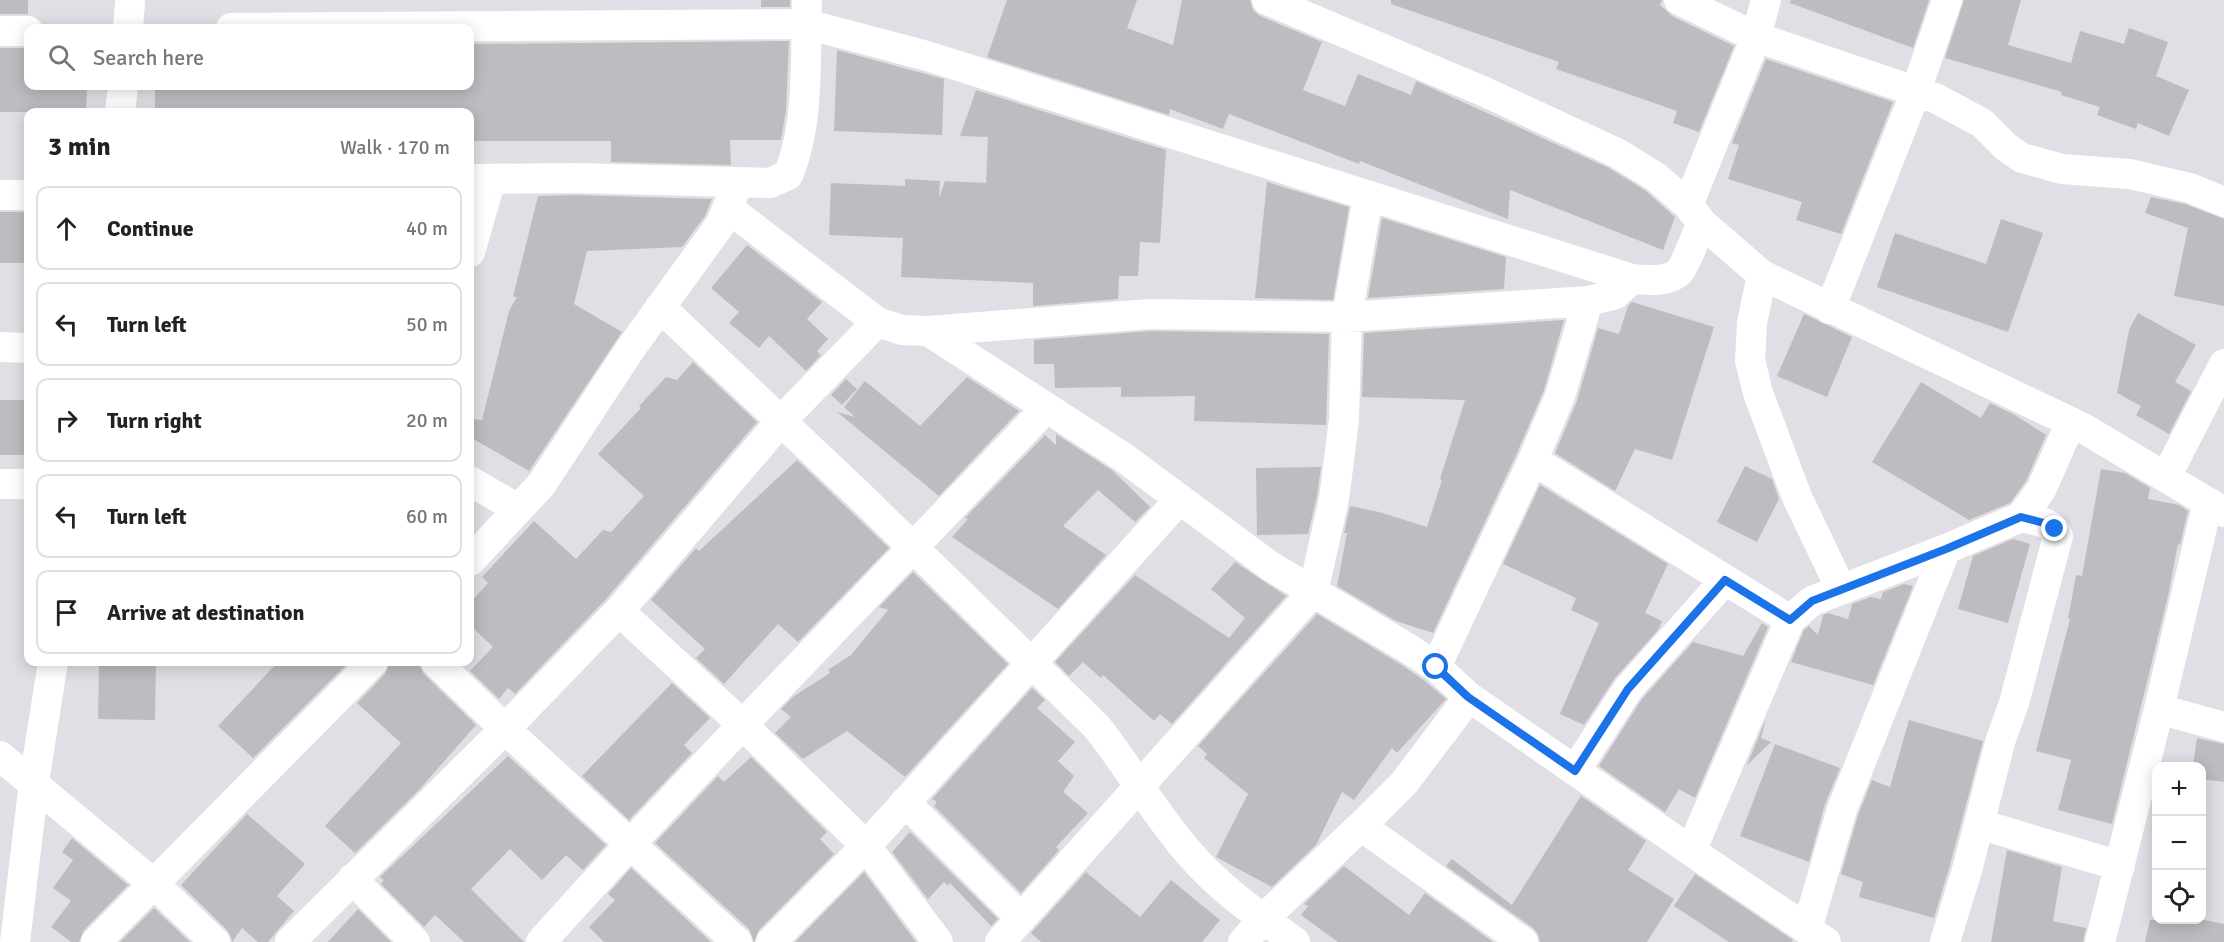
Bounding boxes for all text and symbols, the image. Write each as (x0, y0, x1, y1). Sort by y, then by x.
search box (24, 24, 474, 90)
icon: search (45, 41, 78, 74)
text: Search here (93, 44, 204, 71)
text: 3 min (48, 131, 111, 163)
text: Walk · 170 m (340, 135, 450, 160)
icon: ahead (50, 212, 83, 245)
text: Continue (107, 215, 194, 242)
text: 40 m (406, 216, 448, 241)
icon: left (50, 308, 83, 341)
text: Turn left (107, 311, 187, 338)
text: 50 m (406, 312, 448, 337)
icon: right (50, 404, 83, 437)
text: Turn right (107, 407, 202, 434)
text: 20 m (406, 408, 448, 433)
icon: left (50, 500, 83, 533)
text: Turn left (107, 503, 187, 530)
text: 60 m (406, 504, 448, 529)
route end (2041, 515, 2067, 541)
icon: arrive (50, 596, 83, 629)
text: Arrive at destination (107, 599, 304, 626)
route start (1422, 653, 1448, 679)
map controls (2152, 762, 2206, 924)
button: + (2152, 762, 2206, 816)
button: − (2152, 816, 2206, 870)
button: locate (2152, 870, 2206, 924)

